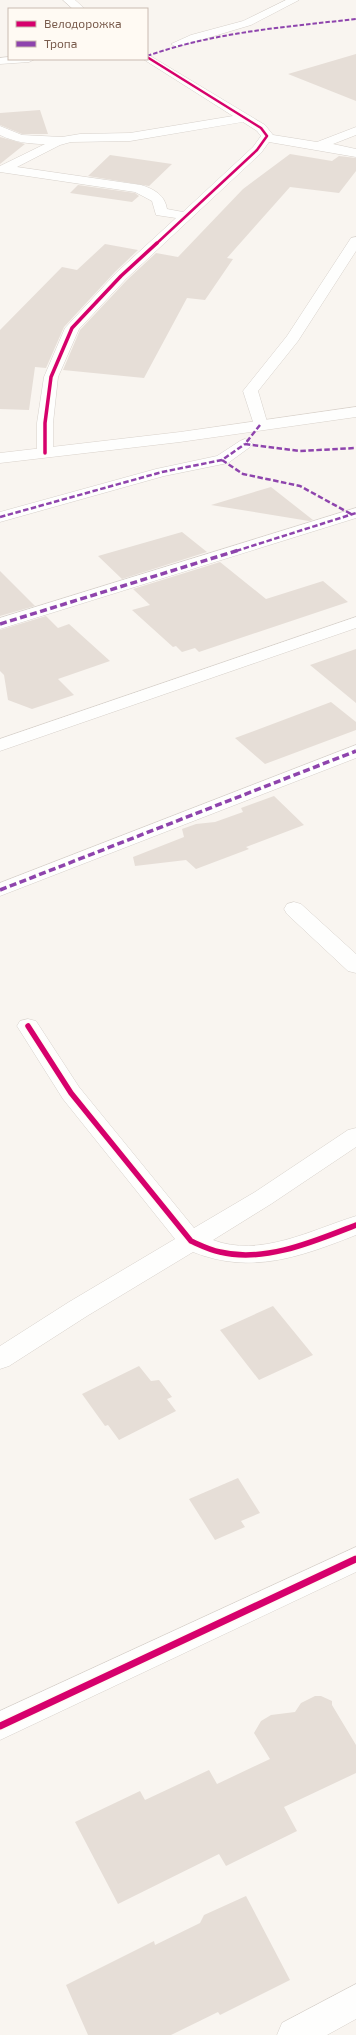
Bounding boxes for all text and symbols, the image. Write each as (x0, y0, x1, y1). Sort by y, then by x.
legend (8, 8, 148, 60)
text: Велодорожка (44, 16, 122, 30)
text: Тропа (44, 36, 77, 50)

